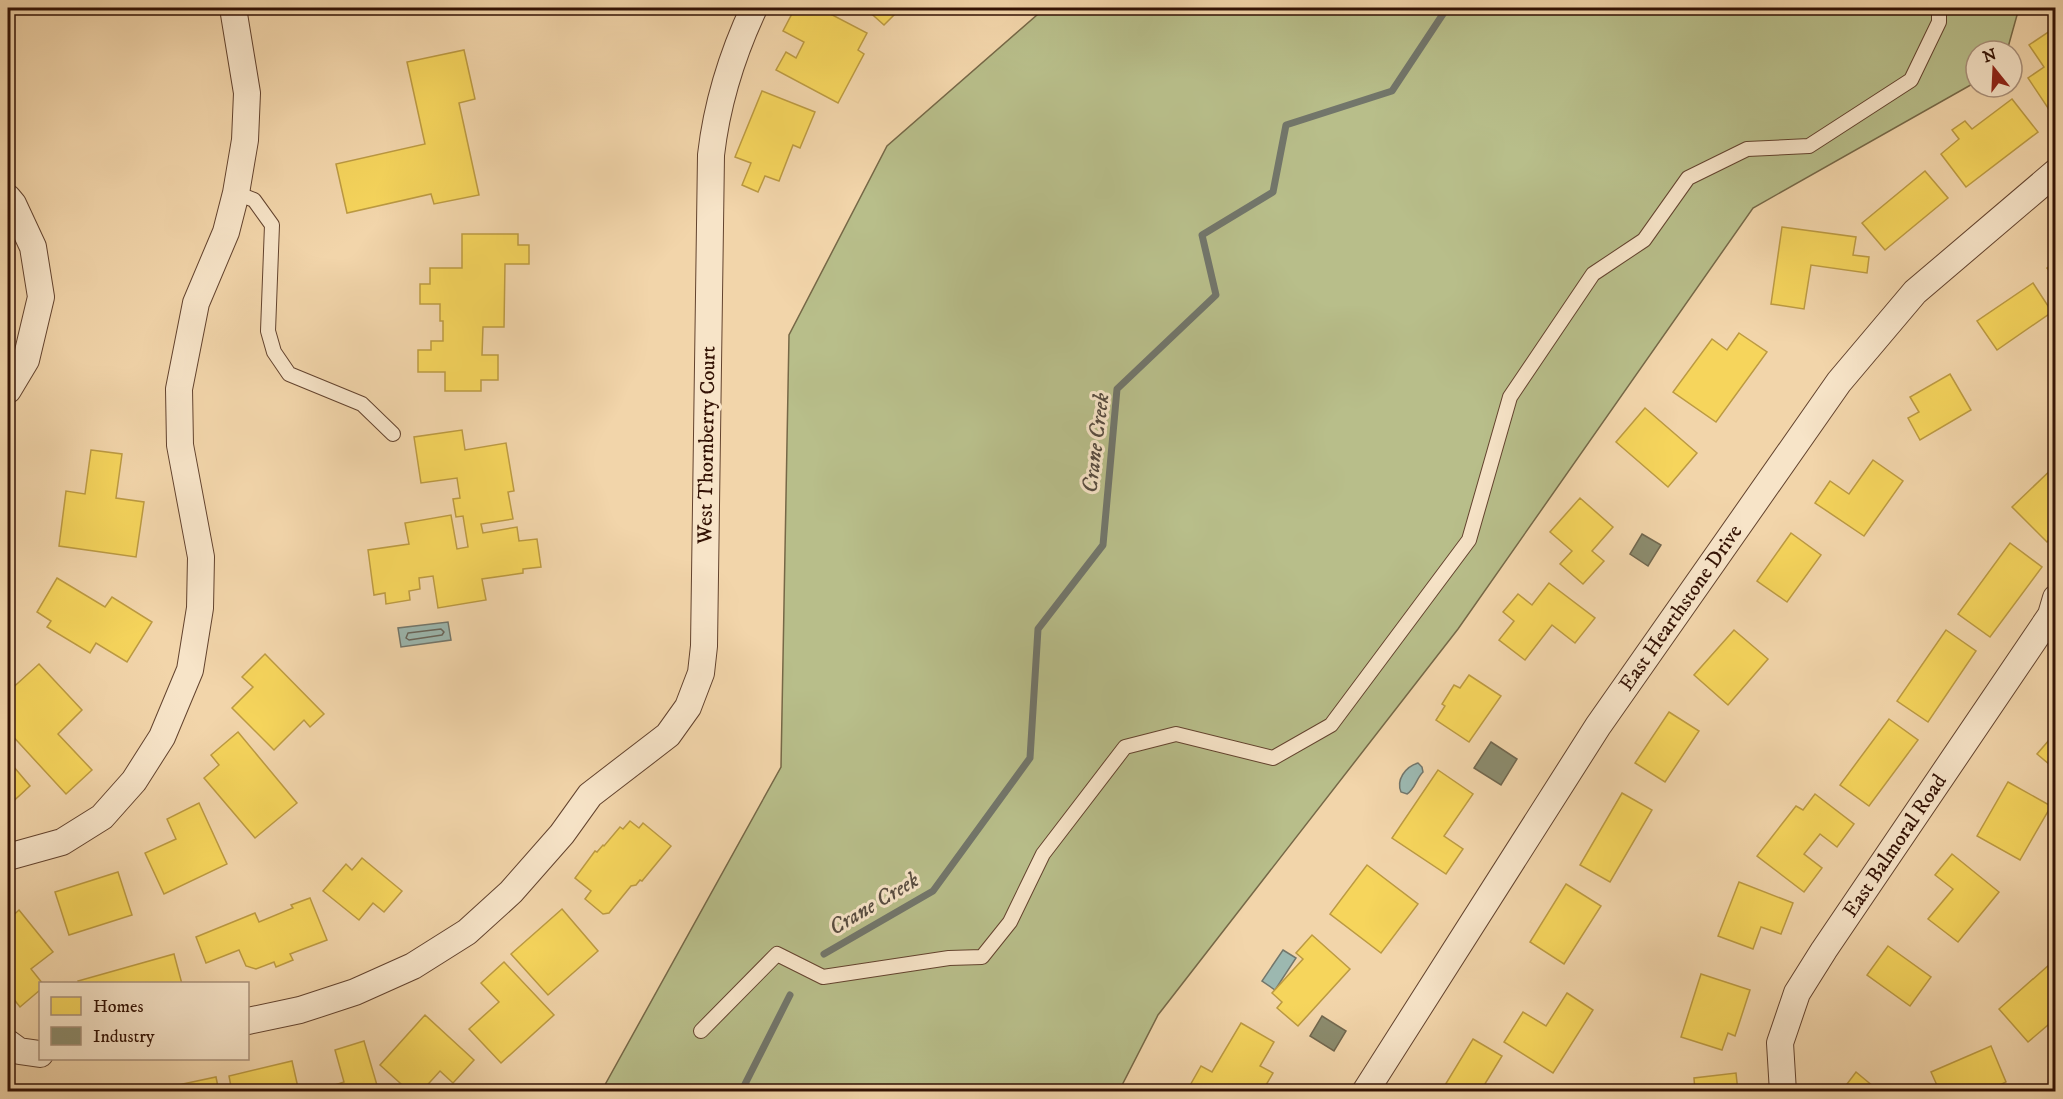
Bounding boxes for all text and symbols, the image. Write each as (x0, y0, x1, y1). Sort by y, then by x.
north arrow (1964, 39, 2024, 99)
text: N (1980, 44, 1999, 67)
street label: West Thornberry Court (692, 345, 722, 545)
water label: Crane Creek (1076, 391, 1116, 495)
street label: East Hearthstone Drive (1614, 519, 1748, 696)
street label: East Balmoral Road (1837, 769, 1953, 923)
water label: Crane Creek (824, 866, 925, 941)
legend (39, 982, 249, 1060)
text: Homes (93, 996, 144, 1018)
text: Industry (93, 1026, 155, 1048)

